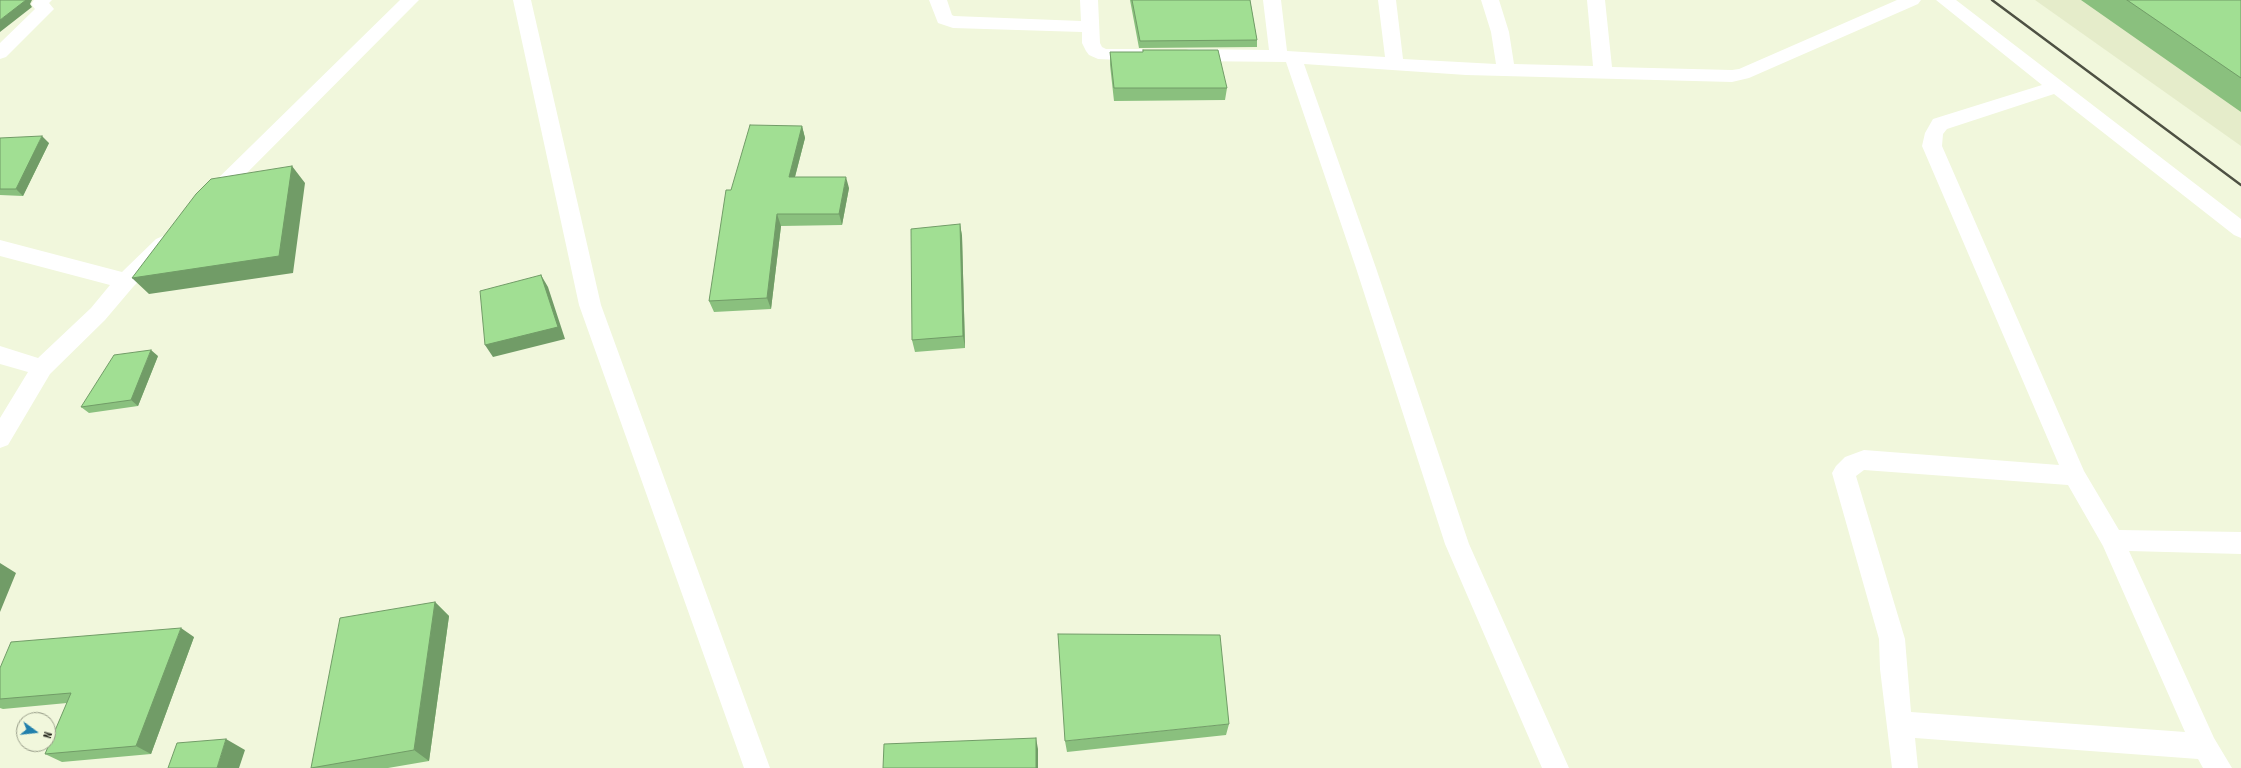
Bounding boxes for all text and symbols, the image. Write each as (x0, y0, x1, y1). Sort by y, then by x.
north arrow (16, 712, 56, 752)
text: N (40, 730, 54, 739)

